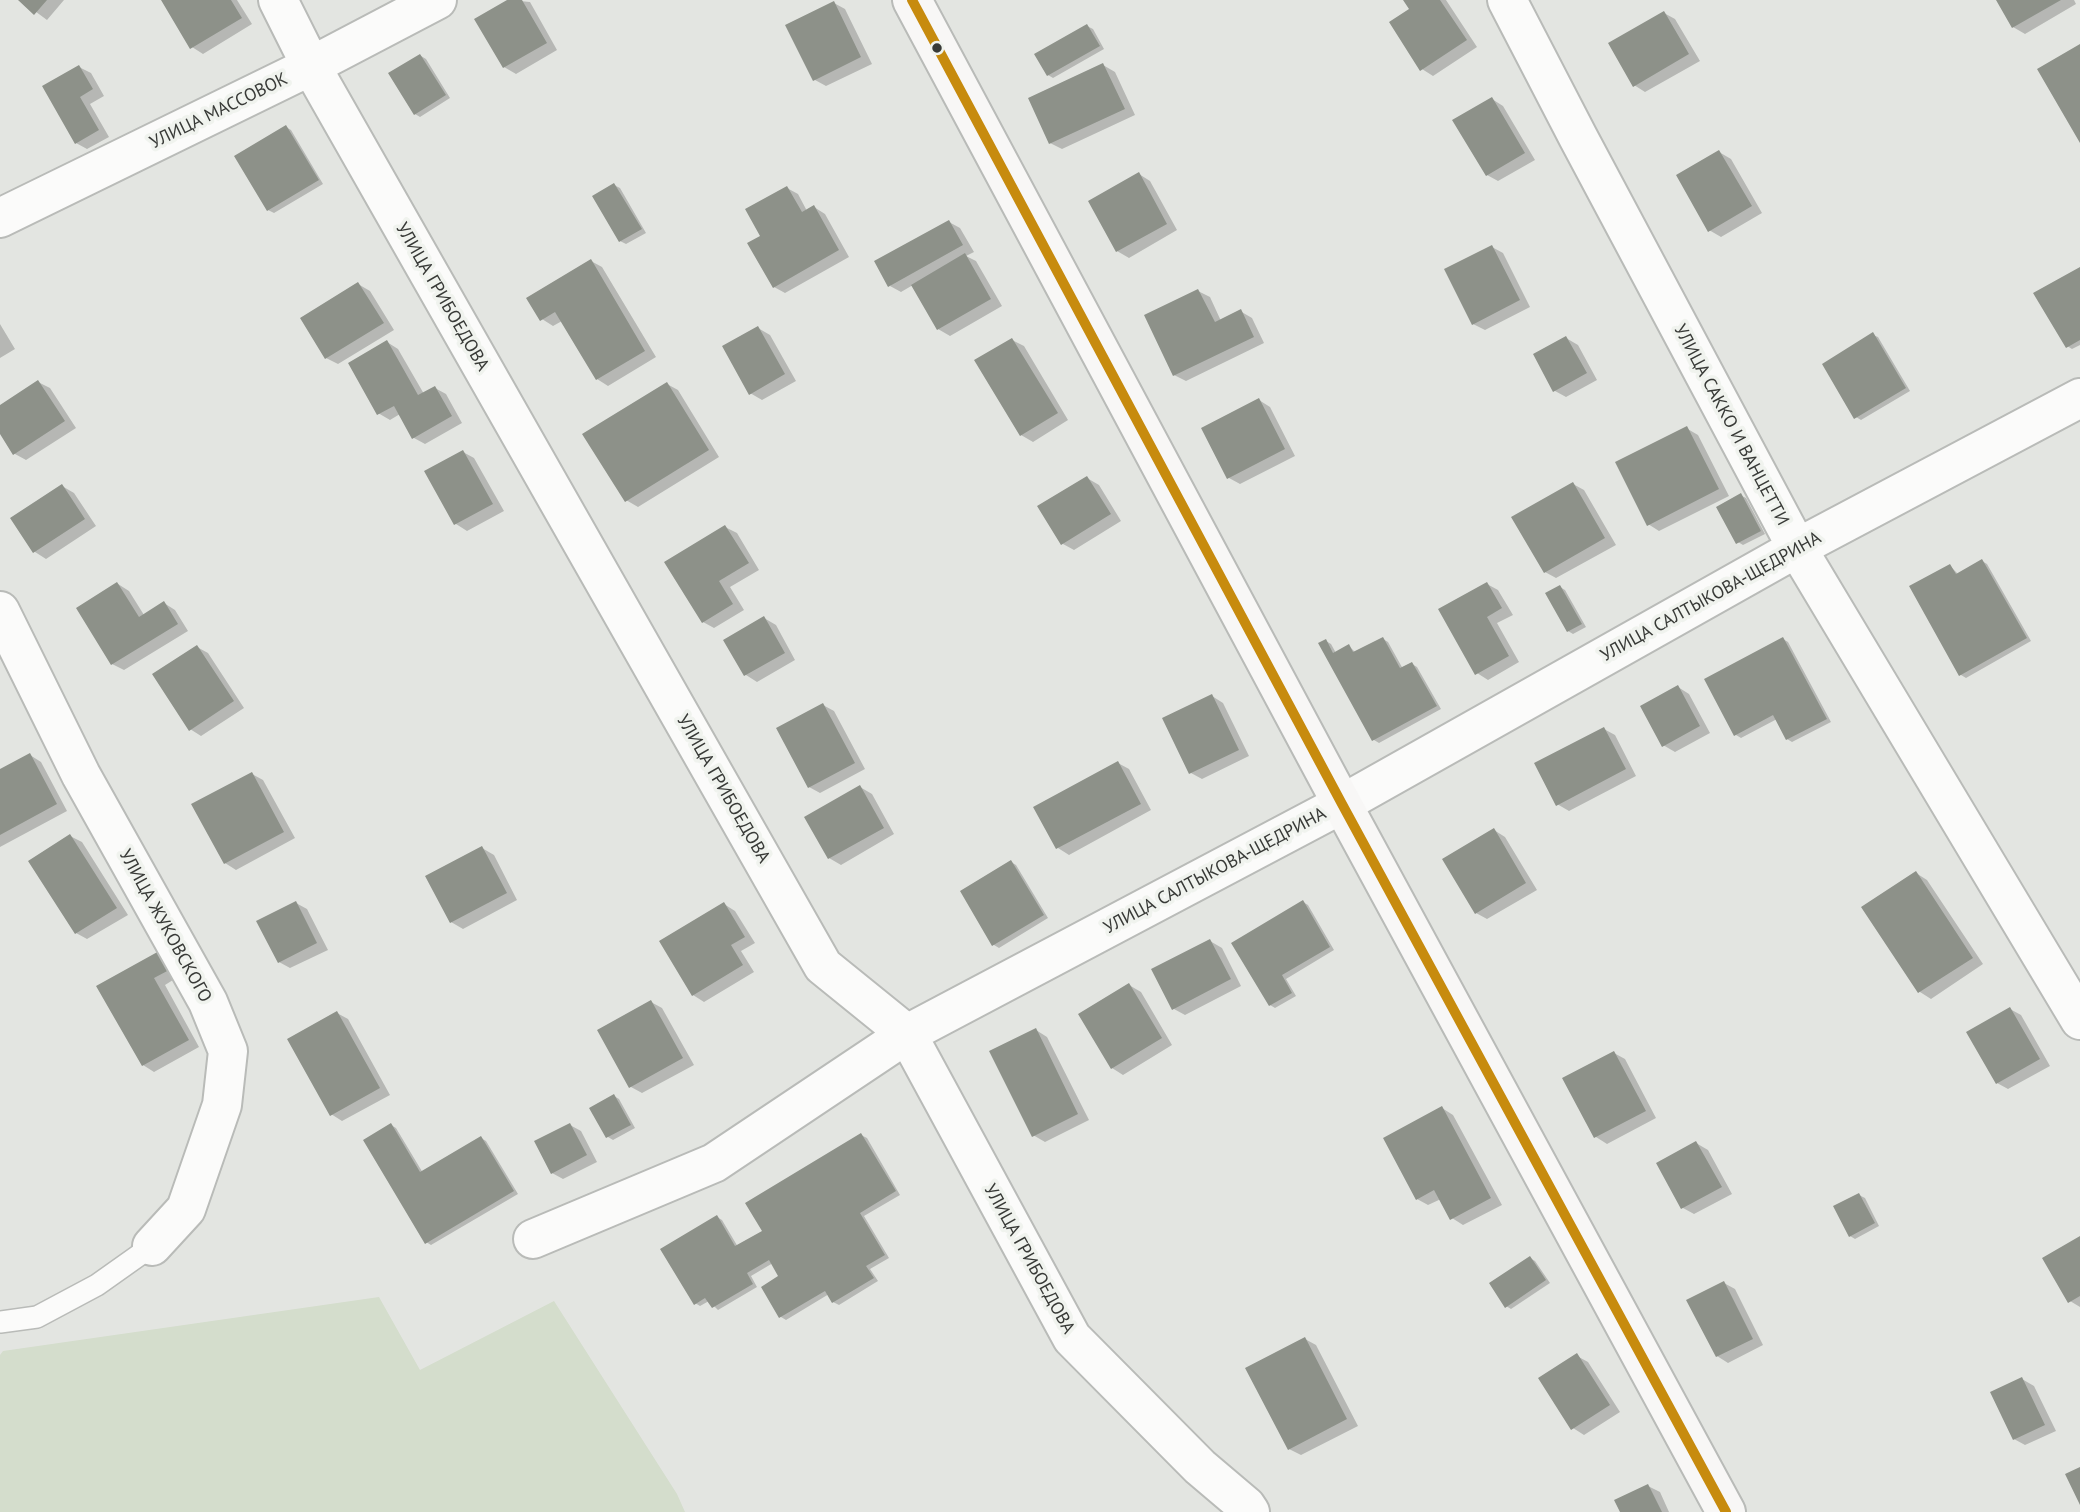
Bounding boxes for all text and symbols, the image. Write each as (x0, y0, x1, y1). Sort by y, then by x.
unlabelled marker (930, 41, 944, 55)
street label: УЛИЦА МАССОВОК (147, 68, 291, 154)
street label: УЛИЦА ГРИБОЕДОВА (391, 219, 493, 375)
street label: УЛИЦА САККО И ВАНЦЕТТИ (1669, 321, 1793, 529)
street label: УЛИЦА САЛТЫКОВА-ЩЕДРИНА (1597, 527, 1825, 667)
street label: УЛИЦА ГРИБОЕДОВА (672, 711, 774, 867)
street label: УЛИЦА САЛТЫКОВА-ЩЕДРИНА (1100, 803, 1330, 939)
street label: УЛИЦА ЖУКОВСКОГО (114, 846, 216, 1006)
street label: УЛИЦА ГРИБОЕДОВА (979, 1180, 1079, 1338)

